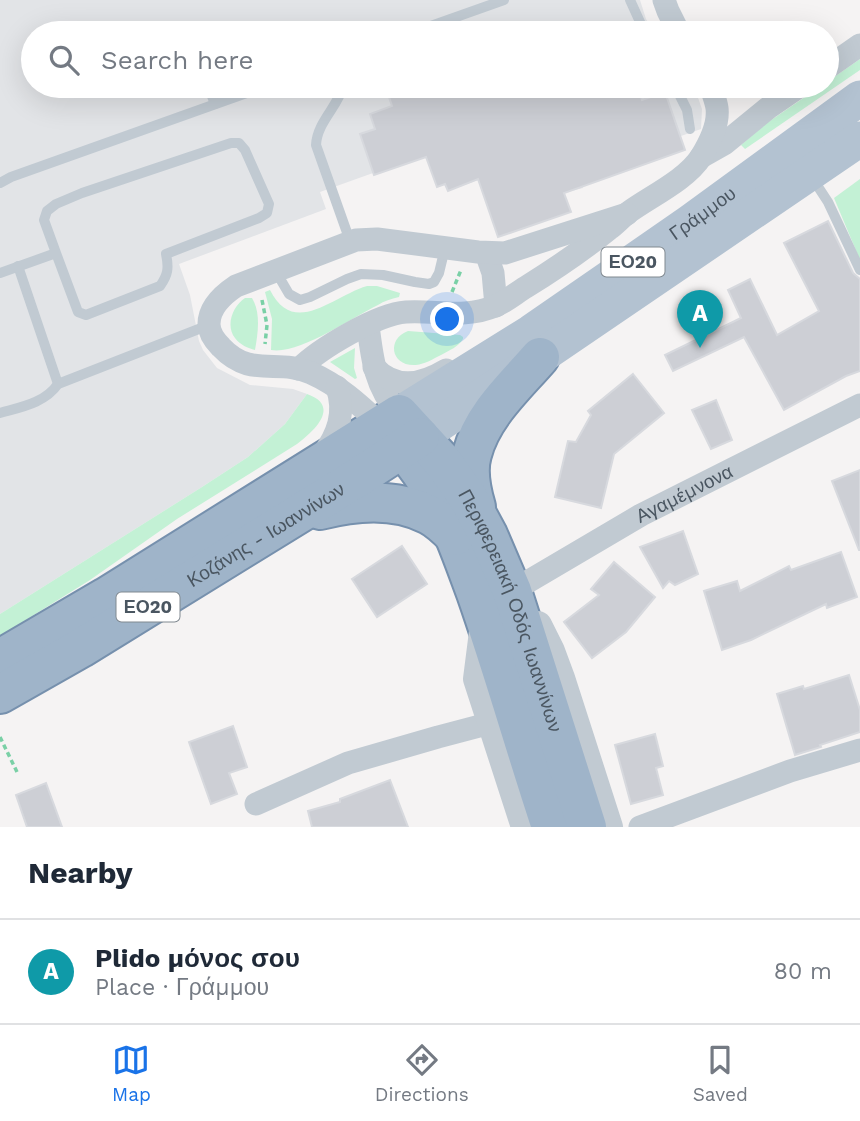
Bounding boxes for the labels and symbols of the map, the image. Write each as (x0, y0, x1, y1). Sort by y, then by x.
street label: Γράμμου (665, 181, 740, 245)
road number: ΕΟ20 (602, 248, 664, 276)
pin: A (677, 290, 723, 348)
your location (430, 302, 464, 336)
street label: Αγαμέμνονα (632, 460, 737, 528)
street label: Κοζάνης - Ιωαννίνων (183, 477, 349, 592)
street label: Περιφερειακή Οδός Ιωαννίνων (453, 485, 567, 735)
road number: ΕΟ20 (116, 592, 180, 622)

